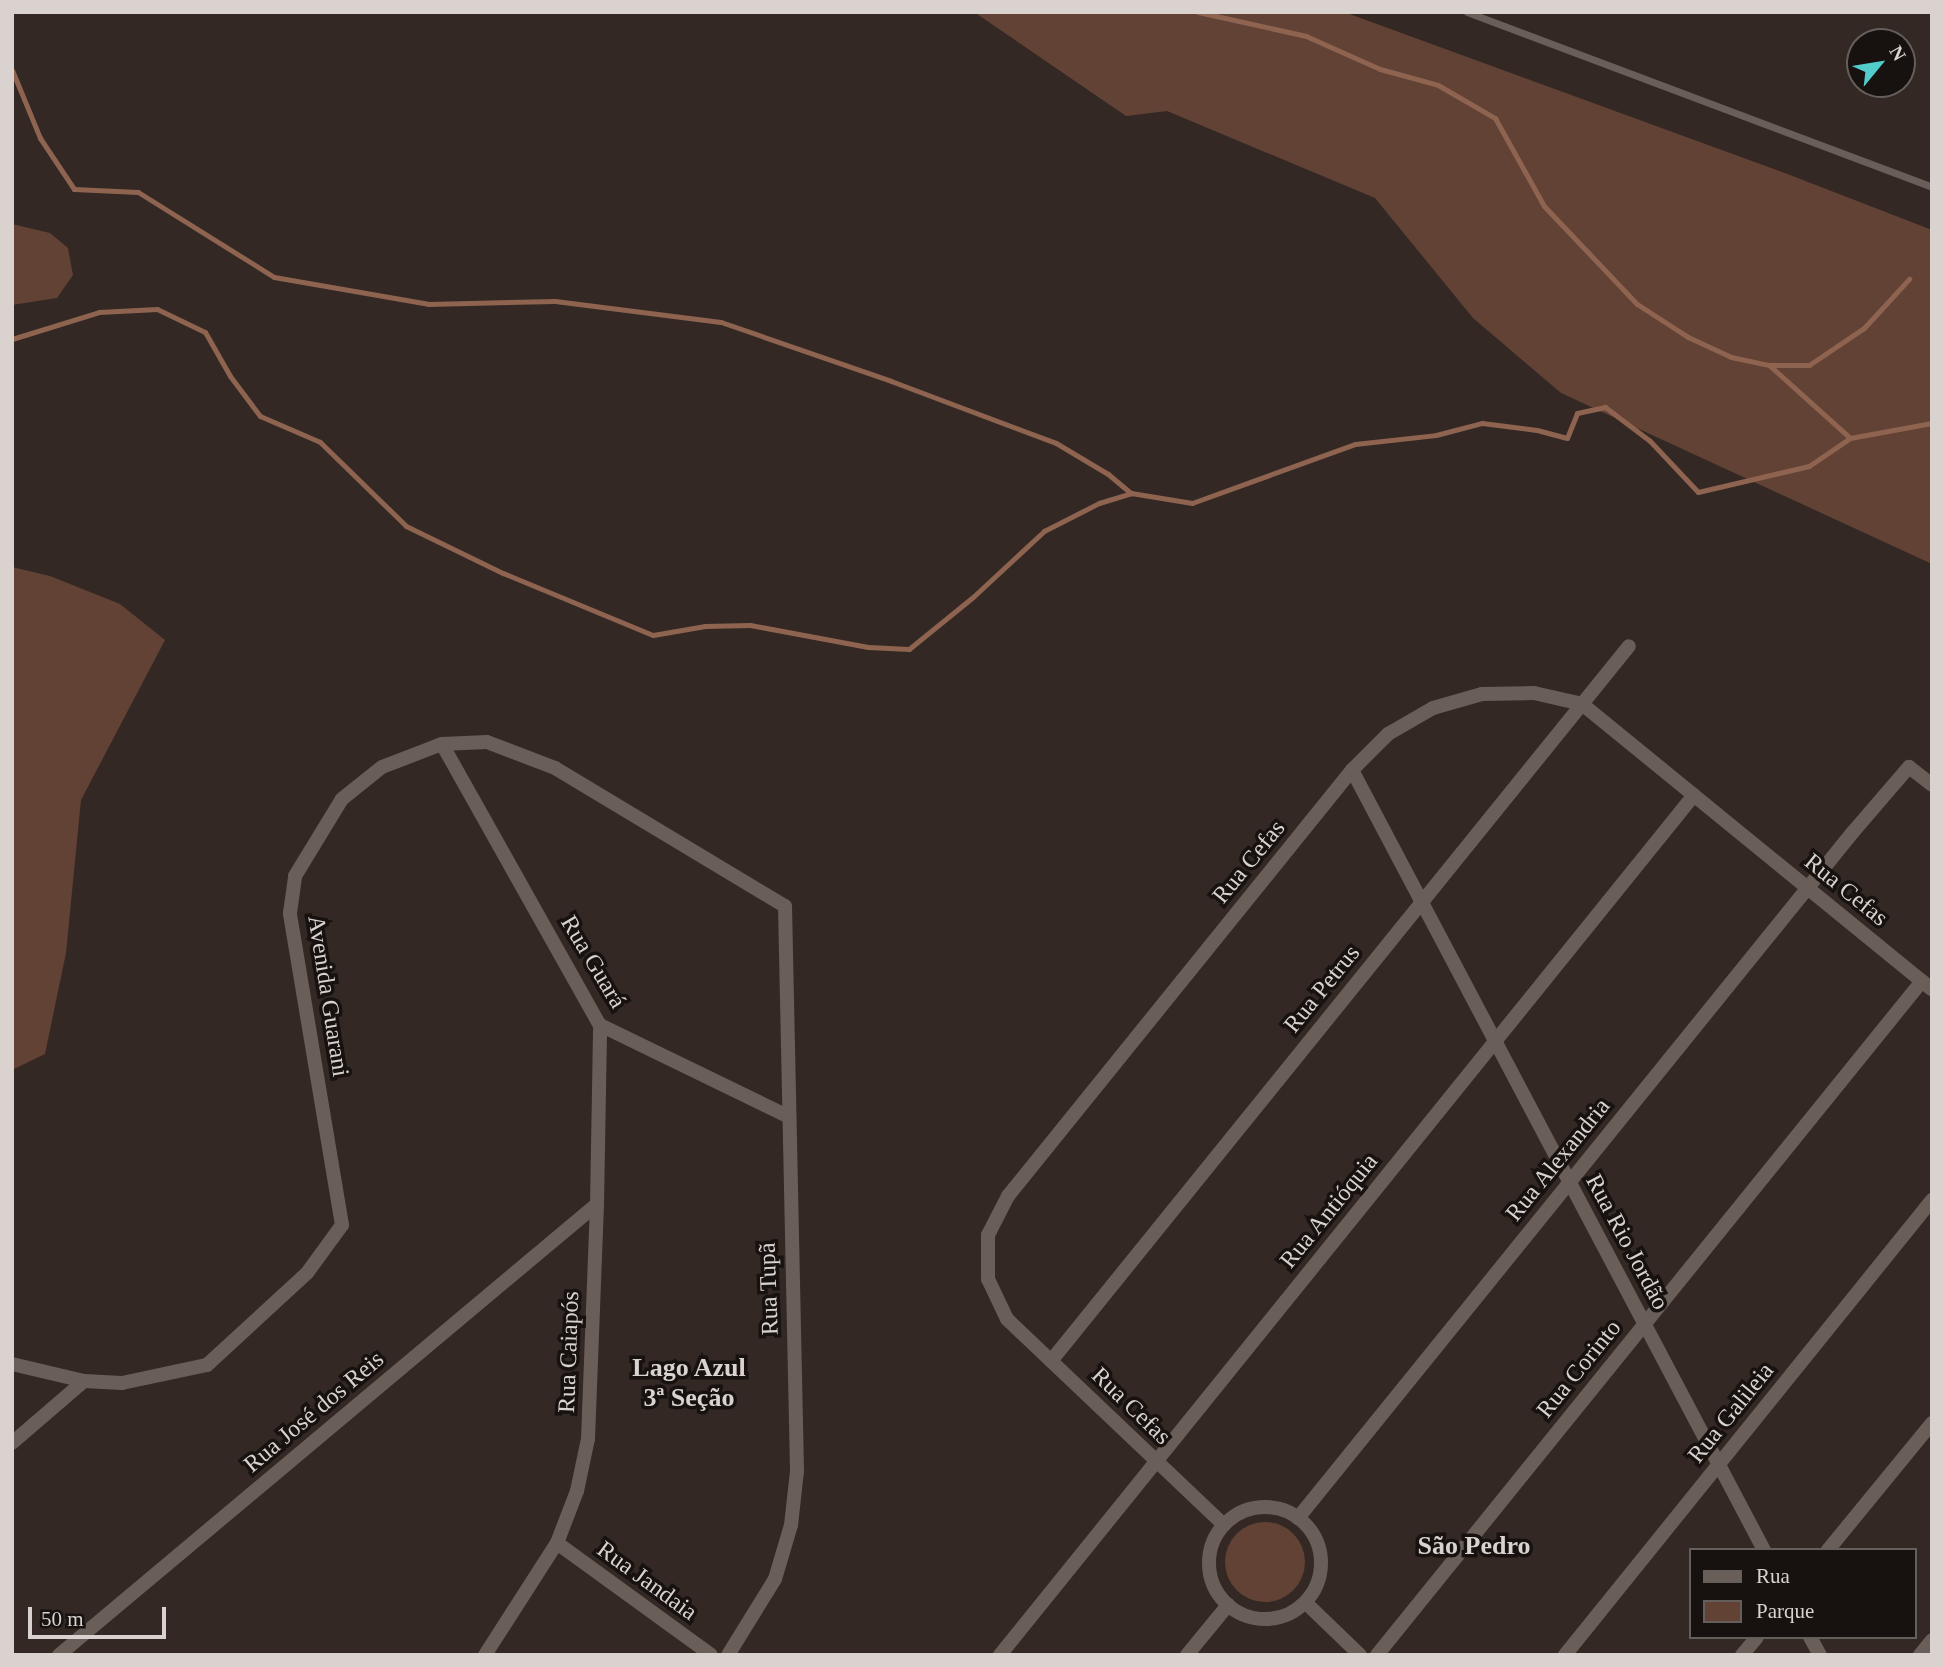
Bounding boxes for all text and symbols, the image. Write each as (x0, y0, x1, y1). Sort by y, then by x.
north arrow (1846, 28, 1916, 98)
text: N (1885, 42, 1910, 64)
street label: Rua Cefas (1207, 814, 1291, 910)
street label: Rua Cefas (1798, 848, 1894, 932)
street label: Rua Guará (554, 910, 632, 1014)
street label: Avenida Guarani (301, 913, 355, 1079)
street label: Rua Petrus (1278, 939, 1366, 1039)
street label: Rua Alexandria (1499, 1092, 1617, 1228)
street label: Rua Antióquia (1274, 1147, 1384, 1275)
street label: Rua Rio Jordão (1579, 1169, 1675, 1315)
street label: Rua Tupã (753, 1242, 785, 1336)
street label: Rua Caiapós (552, 1291, 586, 1413)
street label: Rua Corinto (1531, 1314, 1627, 1424)
street label: Rua José dos Reis (238, 1345, 390, 1479)
district label: Lago Azul 3ª Seção (632, 1352, 746, 1414)
street label: Rua Galileia (1682, 1357, 1780, 1469)
street label: Rua Cefas (1085, 1361, 1177, 1451)
district label: São Pedro (1418, 1530, 1530, 1562)
street label: Rua Jandaia (591, 1535, 703, 1627)
legend (1688, 1548, 1916, 1639)
text: Rua (1756, 1564, 1790, 1588)
scale bar (32, 1594, 170, 1638)
text: Parque (1756, 1599, 1814, 1623)
text: 50 m (41, 1607, 84, 1631)

